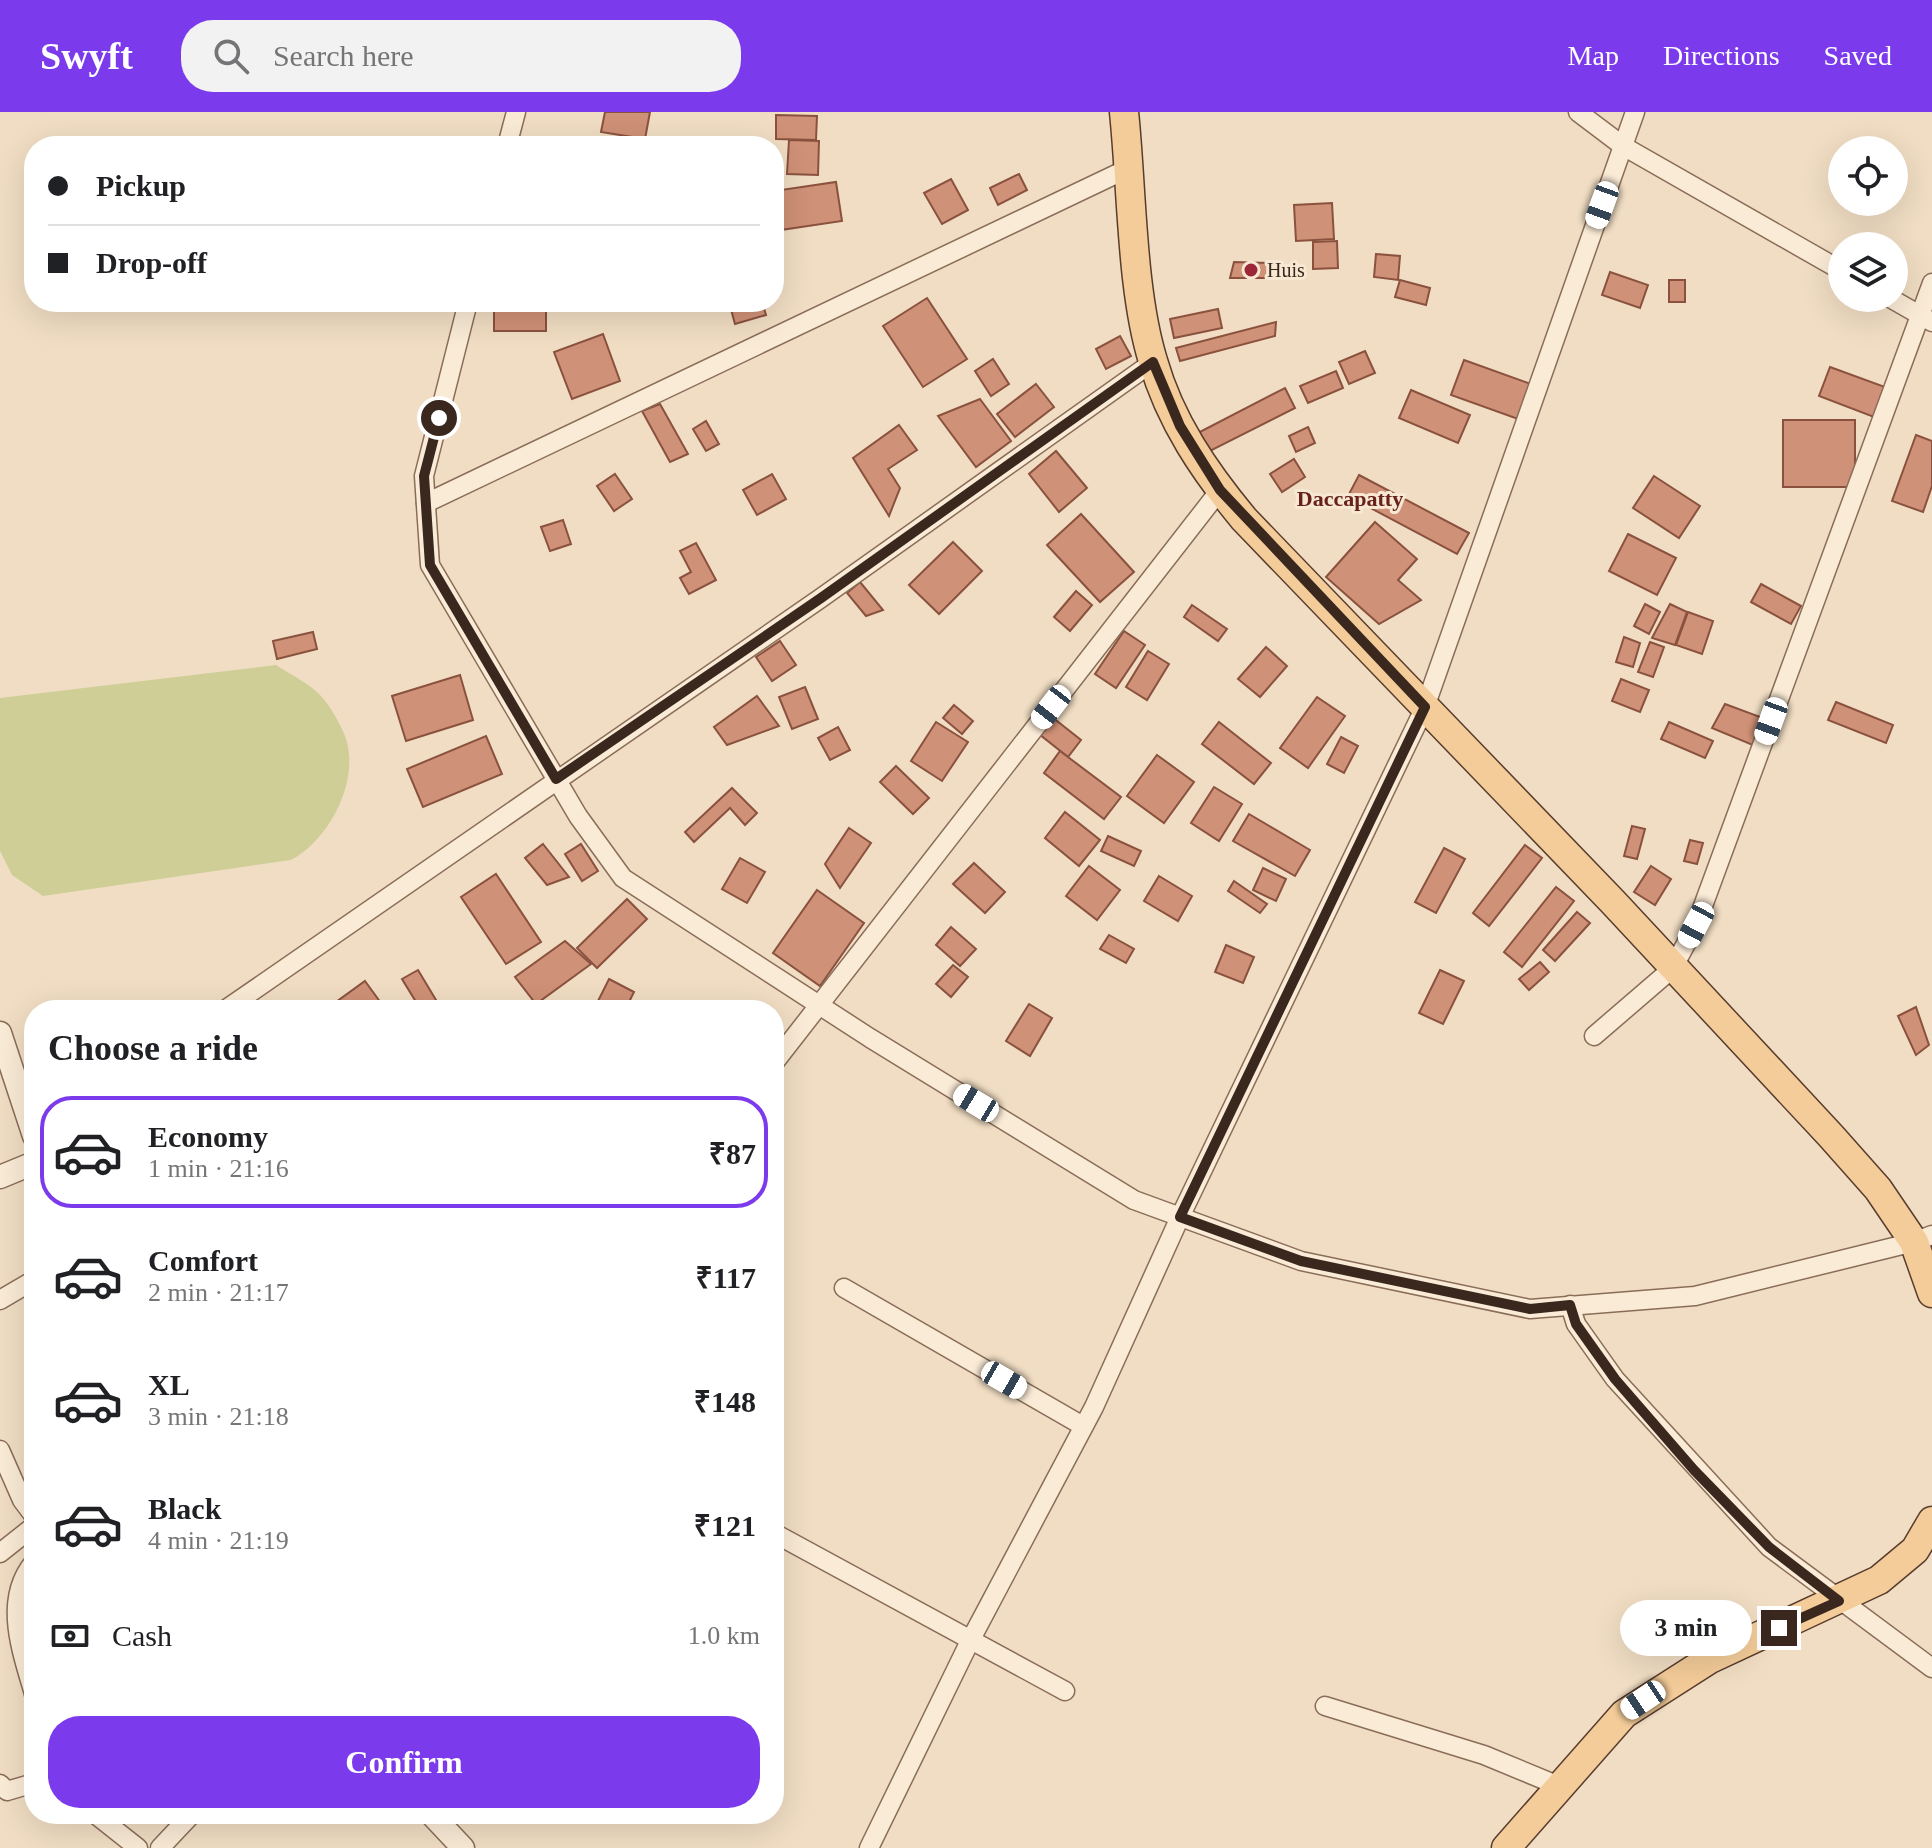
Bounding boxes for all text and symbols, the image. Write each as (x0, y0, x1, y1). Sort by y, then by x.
search box (181, 20, 741, 92)
icon: search (209, 34, 253, 78)
text: Swyft (40, 35, 133, 77)
text: Search here (273, 39, 414, 72)
text: Map (1568, 40, 1619, 71)
text: Directions (1663, 40, 1780, 71)
text: Saved (1824, 40, 1892, 71)
map controls (1828, 136, 1908, 312)
button: locate (1828, 136, 1908, 216)
text: Pickup (96, 169, 186, 202)
car (1583, 178, 1621, 232)
button: layers (1828, 232, 1908, 312)
text: Drop-off (96, 246, 207, 279)
place label: Huis (1267, 259, 1305, 281)
marker: Huis (1242, 261, 1260, 279)
route start (421, 400, 457, 436)
district label: Daccapatty (1297, 486, 1403, 511)
car (1027, 681, 1075, 733)
car (1752, 694, 1790, 748)
car (1674, 898, 1718, 952)
text: Choose a ride (48, 1028, 258, 1068)
car (949, 1080, 1003, 1126)
icon: car (52, 1116, 124, 1188)
text: Economy (148, 1120, 268, 1153)
text: ₹87 (709, 1137, 756, 1170)
text: 1 min · 21:16 (148, 1154, 289, 1183)
icon: car (52, 1240, 124, 1312)
text: Comfort (148, 1244, 258, 1277)
text: ₹117 (695, 1261, 756, 1294)
text: 2 min · 21:17 (148, 1278, 289, 1307)
car (977, 1358, 1031, 1402)
icon: car (52, 1364, 124, 1436)
text: XL (148, 1368, 190, 1401)
text: ₹148 (694, 1385, 756, 1418)
text: 3 min · 21:18 (148, 1402, 289, 1431)
icon: car (52, 1488, 124, 1560)
text: Black (148, 1492, 221, 1525)
text: ₹121 (694, 1509, 756, 1542)
text: 4 min · 21:19 (148, 1526, 289, 1555)
callout: 3 min (1619, 1600, 1751, 1656)
route end (1761, 1610, 1797, 1646)
text: 3 min (1655, 1613, 1717, 1642)
icon: cash (48, 1614, 92, 1658)
text: Cash (112, 1619, 172, 1652)
text: 1.0 km (688, 1621, 760, 1650)
car (1616, 1677, 1670, 1723)
button: Confirm (48, 1716, 760, 1808)

